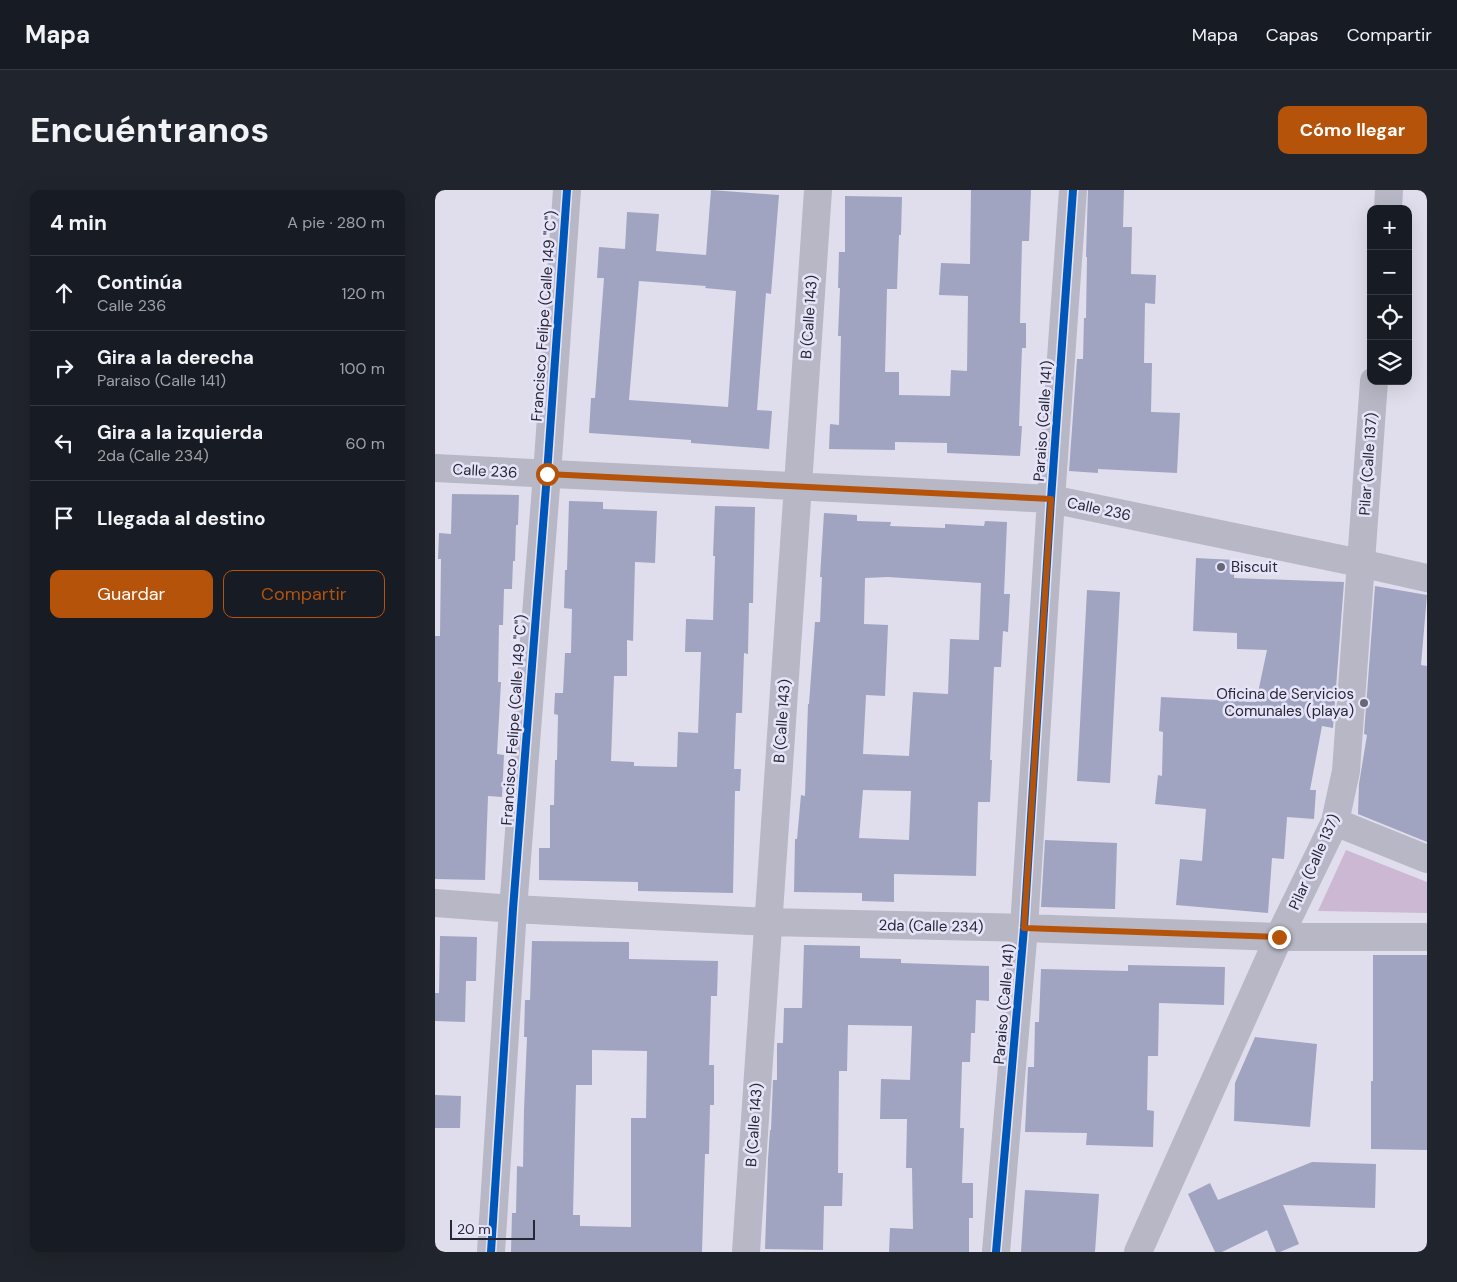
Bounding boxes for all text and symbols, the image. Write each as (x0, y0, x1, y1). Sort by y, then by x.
text: Mapa (25, 19, 90, 50)
text: Mapa (1192, 23, 1238, 47)
text: Capas (1266, 23, 1319, 47)
text: Compartir (1347, 23, 1432, 47)
button: Cómo llegar (1278, 106, 1427, 154)
text: Encuéntranos (30, 107, 269, 153)
map controls (1367, 205, 1412, 385)
button: + (1367, 205, 1412, 250)
text: 4 min (50, 209, 107, 237)
street label: Francisco Felipe (Calle 149 "C") (527, 210, 561, 422)
text: A pie · 280 m (287, 212, 385, 233)
button: − (1367, 250, 1412, 295)
text: Continúa (97, 270, 182, 295)
street label: B (Calle 143) (796, 274, 822, 360)
icon: ahead (50, 279, 78, 307)
text: 120 m (341, 283, 385, 304)
text: Calle 236 (97, 295, 166, 316)
button: locate (1367, 295, 1412, 340)
button: layers (1367, 340, 1412, 385)
text: Gira a la derecha (97, 345, 254, 370)
icon: right (50, 354, 78, 382)
text: 100 m (340, 358, 385, 379)
street label: Paraiso (Calle 141) (1029, 360, 1057, 482)
text: Paraiso (Calle 141) (97, 370, 226, 391)
street label: Pilar (Calle 137) (1354, 412, 1382, 516)
text: Gira a la izquierda (97, 420, 263, 445)
icon: left (50, 429, 78, 457)
text: 60 m (345, 433, 385, 454)
text: 2da (Calle 234) (97, 445, 209, 466)
street label: Calle 236 (452, 459, 518, 483)
route start (536, 463, 559, 486)
street label: Calle 236 (1065, 492, 1133, 526)
icon: arrive (50, 504, 78, 532)
text: Llegada al destino (97, 506, 266, 531)
place label: Biscuit (1231, 557, 1278, 577)
marker: Biscuit (1215, 561, 1227, 573)
button: Guardar (50, 570, 213, 618)
button: Compartir (223, 570, 385, 618)
street label: Francisco Felipe (Calle 149 "C") (497, 614, 531, 826)
street label: B (Calle 143) (769, 678, 795, 764)
place label: Oficina de Servicios Comunales (playa) (1216, 684, 1354, 721)
marker: Oficina de Servicios Comunales (playa) (1358, 697, 1370, 709)
street label: Pilar (Calle 137) (1284, 811, 1344, 913)
street label: 2da (Calle 234) (878, 915, 984, 937)
route end (1268, 926, 1291, 949)
street label: Paraiso (Calle 141) (989, 943, 1019, 1065)
street label: B (Calle 143) (741, 1082, 767, 1168)
scale bar (450, 1217, 535, 1240)
text: 20 m (457, 1220, 491, 1238)

